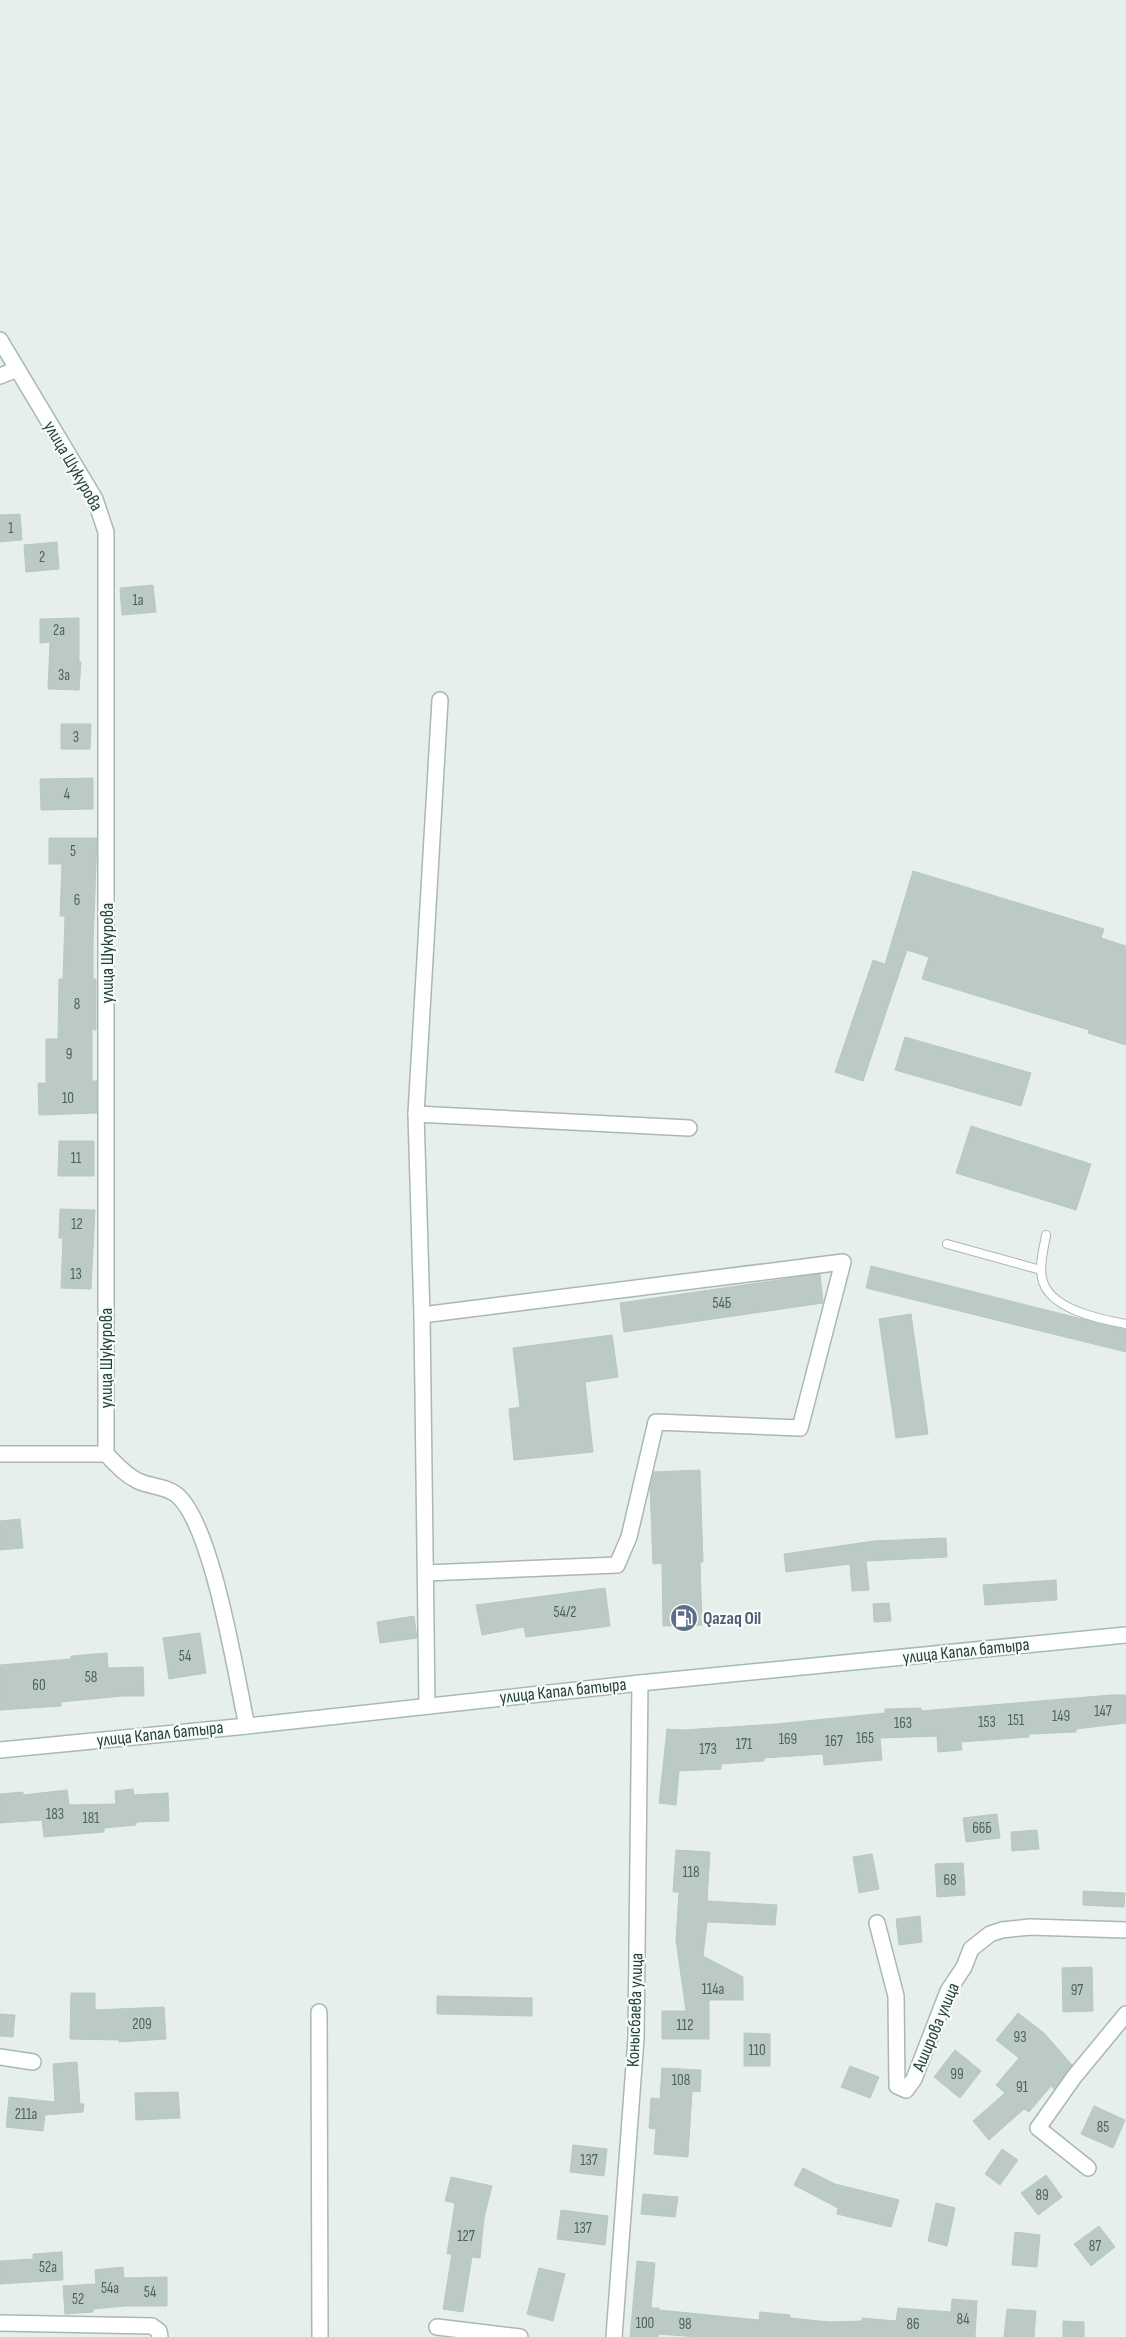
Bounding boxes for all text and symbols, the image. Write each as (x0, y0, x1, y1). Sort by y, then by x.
street label: улица Шукурова (39, 417, 107, 515)
house number: 1 (8, 519, 14, 538)
house number: 2 (39, 548, 45, 567)
house number: 1а (132, 591, 144, 610)
house number: 2а (53, 621, 65, 640)
house number: 3а (58, 666, 70, 685)
house number: 3 (73, 728, 79, 747)
house number: 4 (64, 785, 70, 804)
house number: 5 (70, 842, 76, 861)
house number: 6 (74, 891, 80, 910)
street label: улица Шукурова (97, 903, 118, 1003)
house number: 8 (74, 995, 80, 1014)
house number: 9 (66, 1045, 72, 1064)
house number: 10 (62, 1089, 74, 1108)
house number: 11 (71, 1149, 82, 1168)
house number: 12 (71, 1215, 83, 1234)
house number: 13 (70, 1265, 82, 1284)
house number: 54Б (713, 1294, 732, 1313)
street label: улица Шукурова (96, 1308, 117, 1408)
house number: 54/2 (554, 1603, 576, 1622)
fuel station icon: Qazaq Oil (669, 1603, 699, 1633)
place label: Qazaq Oil (703, 1608, 761, 1629)
street label: улица Капал батыра (902, 1634, 1030, 1668)
house number: 54 (179, 1647, 191, 1666)
house number: 58 (85, 1668, 97, 1687)
street label: улица Капал батыра (499, 1674, 627, 1708)
house number: 60 (32, 1676, 46, 1695)
house number: 147 (1094, 1702, 1112, 1721)
house number: 149 (1052, 1707, 1070, 1726)
house number: 151 (1008, 1711, 1025, 1730)
house number: 153 (978, 1713, 996, 1732)
house number: 163 (894, 1714, 912, 1733)
street label: улица Капал батыра (96, 1717, 224, 1751)
house number: 165 (856, 1729, 874, 1748)
house number: 169 (779, 1730, 797, 1749)
house number: 167 (825, 1732, 843, 1751)
house number: 171 (736, 1735, 753, 1754)
house number: 173 (699, 1740, 717, 1759)
house number: 183 (46, 1805, 64, 1824)
house number: 181 (82, 1809, 100, 1828)
house number: 66Б (972, 1819, 992, 1838)
house number: 118 (682, 1863, 700, 1882)
house number: 68 (943, 1871, 957, 1890)
street label: Конысбаева улица (623, 1952, 647, 2068)
house number: 114а (702, 1980, 724, 1999)
street label: Аширова улица (908, 1980, 964, 2075)
house number: 97 (1071, 1981, 1083, 2000)
house number: 209 (132, 2015, 152, 2034)
house number: 112 (677, 2016, 693, 2035)
house number: 93 (1014, 2028, 1026, 2047)
house number: 110 (748, 2041, 766, 2060)
house number: 99 (950, 2065, 964, 2084)
house number: 108 (672, 2071, 690, 2090)
house number: 91 (1016, 2078, 1029, 2097)
house number: 211а (15, 2105, 38, 2124)
house number: 85 (1097, 2118, 1109, 2137)
house number: 137 (580, 2151, 598, 2170)
house number: 89 (1035, 2186, 1049, 2205)
house number: 137 (574, 2219, 592, 2238)
house number: 127 (457, 2227, 475, 2246)
house number: 87 (1089, 2237, 1101, 2256)
house number: 52а (39, 2258, 57, 2277)
house number: 54а (101, 2279, 119, 2298)
house number: 54 (144, 2283, 156, 2302)
house number: 52 (72, 2290, 84, 2309)
house number: 84 (956, 2310, 970, 2329)
house number: 100 (636, 2314, 654, 2333)
house number: 98 (678, 2315, 692, 2334)
house number: 86 (906, 2315, 920, 2334)

